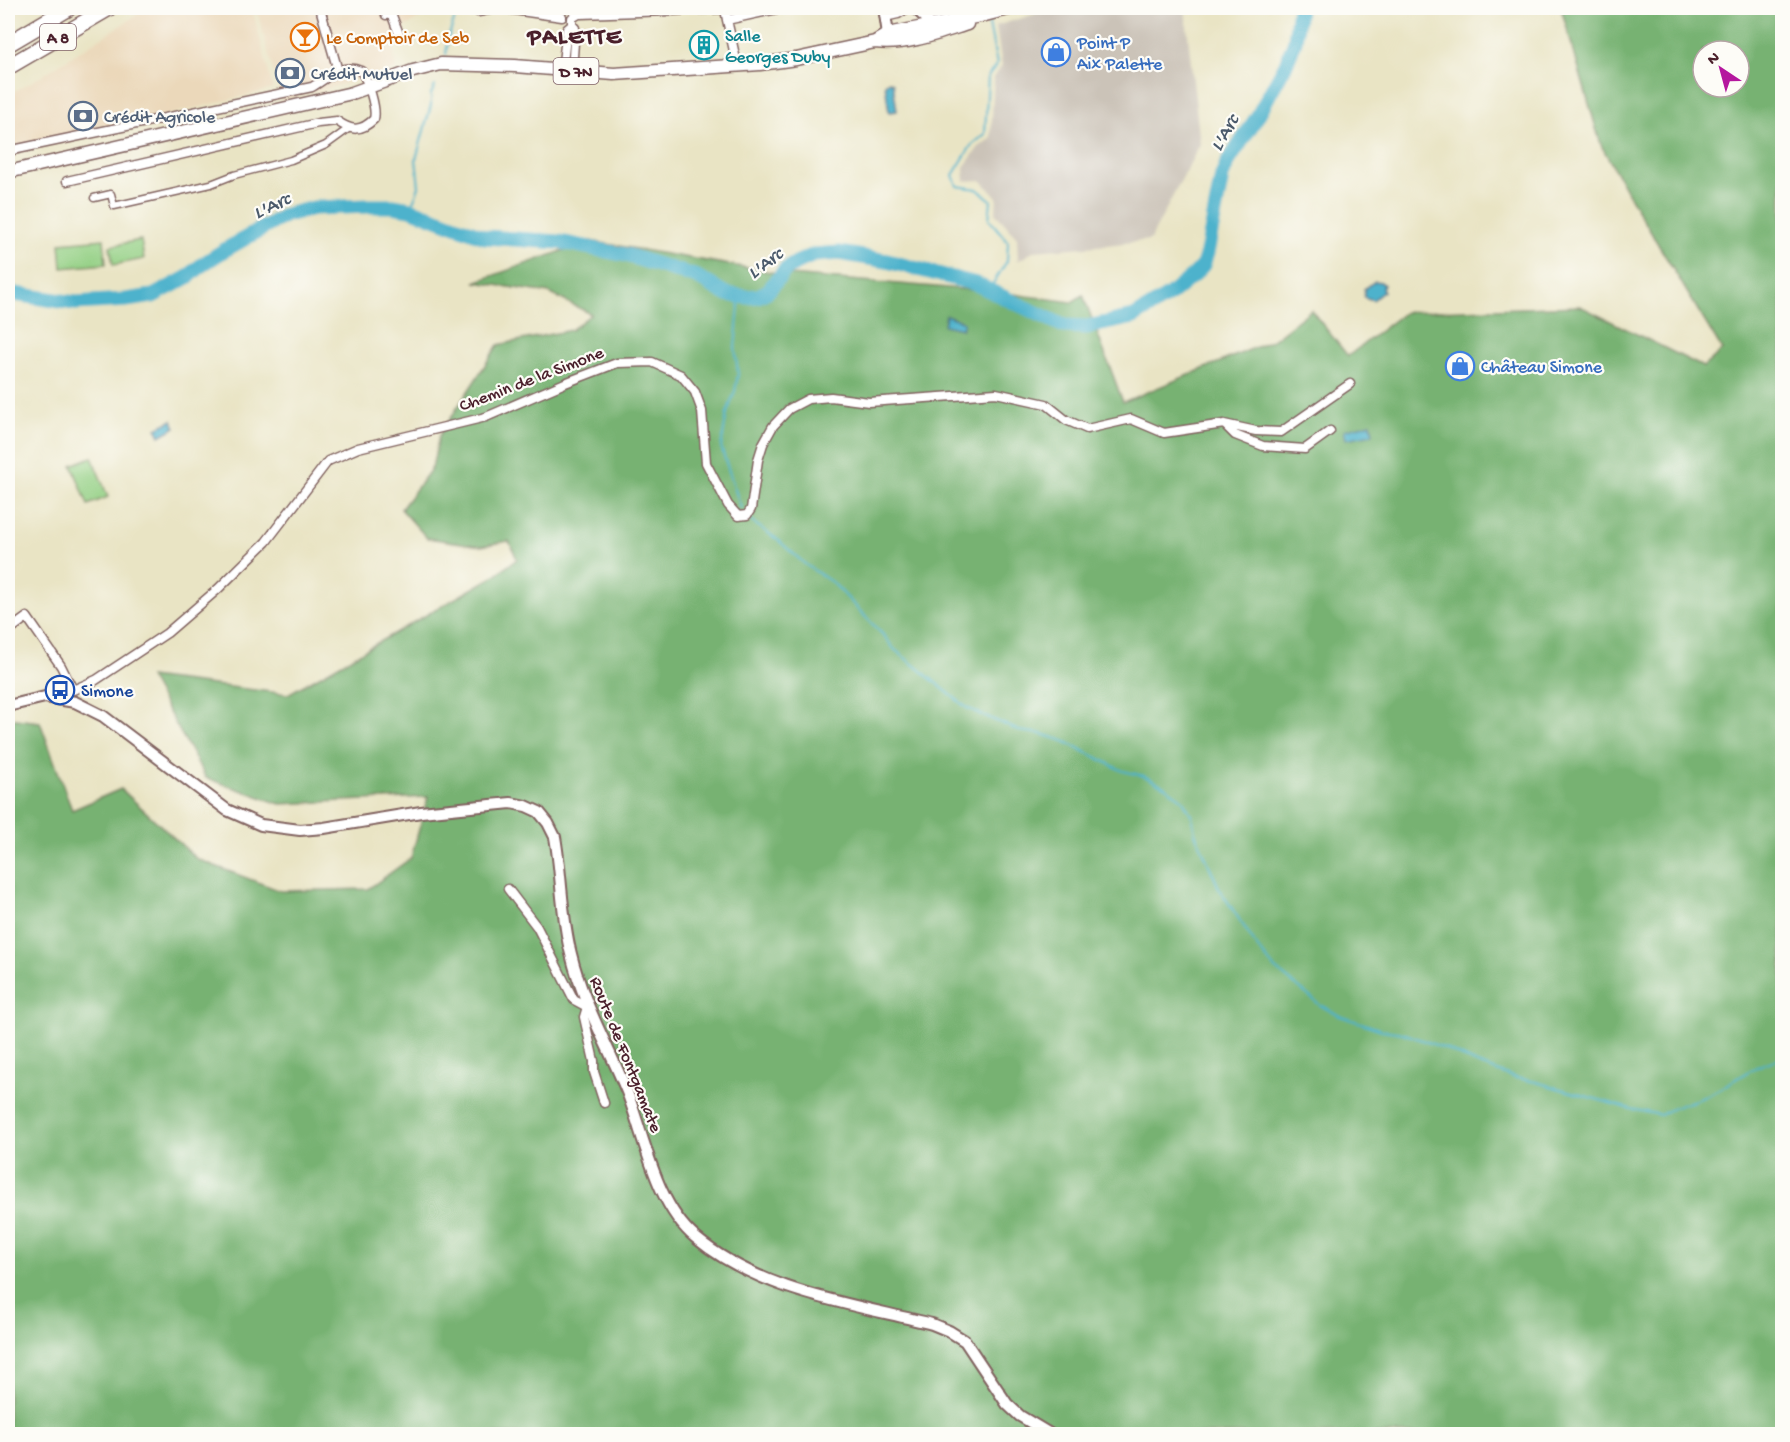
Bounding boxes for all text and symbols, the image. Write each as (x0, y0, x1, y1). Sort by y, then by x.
bar icon: Le Comptoir de Seb (289, 21, 321, 53)
road number: A 8 (40, 24, 76, 50)
district label: PALETTE (525, 24, 623, 53)
place label: Salle Georges Duby (725, 27, 830, 69)
place label: Le Comptoir de Seb (326, 29, 470, 50)
building icon: Salle Georges Duby (688, 29, 720, 61)
place label: Point P Aix Palette (1076, 34, 1163, 76)
shop icon: Point P Aix Palette (1040, 36, 1072, 68)
north arrow (1691, 39, 1751, 99)
text: N (1704, 49, 1724, 70)
bank icon: Crédit Mutuel (274, 57, 306, 89)
road number: D 7N (554, 58, 598, 84)
place label: Crédit Mutuel (311, 65, 412, 86)
bank icon: Crédit Agricole (67, 100, 99, 132)
place label: Crédit Agricole (104, 108, 216, 129)
water label: L'Arc (1207, 110, 1247, 156)
water label: L'Arc (250, 188, 297, 226)
water label: L'Arc (744, 243, 790, 285)
street label: Chemin de la Simone (457, 343, 608, 418)
shop icon: Château Simone (1444, 350, 1476, 382)
place label: Château Simone (1481, 358, 1603, 379)
bus stop icon: Simone (44, 674, 76, 706)
place label: Simone (81, 682, 134, 703)
street label: Route de Fontgamate (584, 974, 666, 1137)

